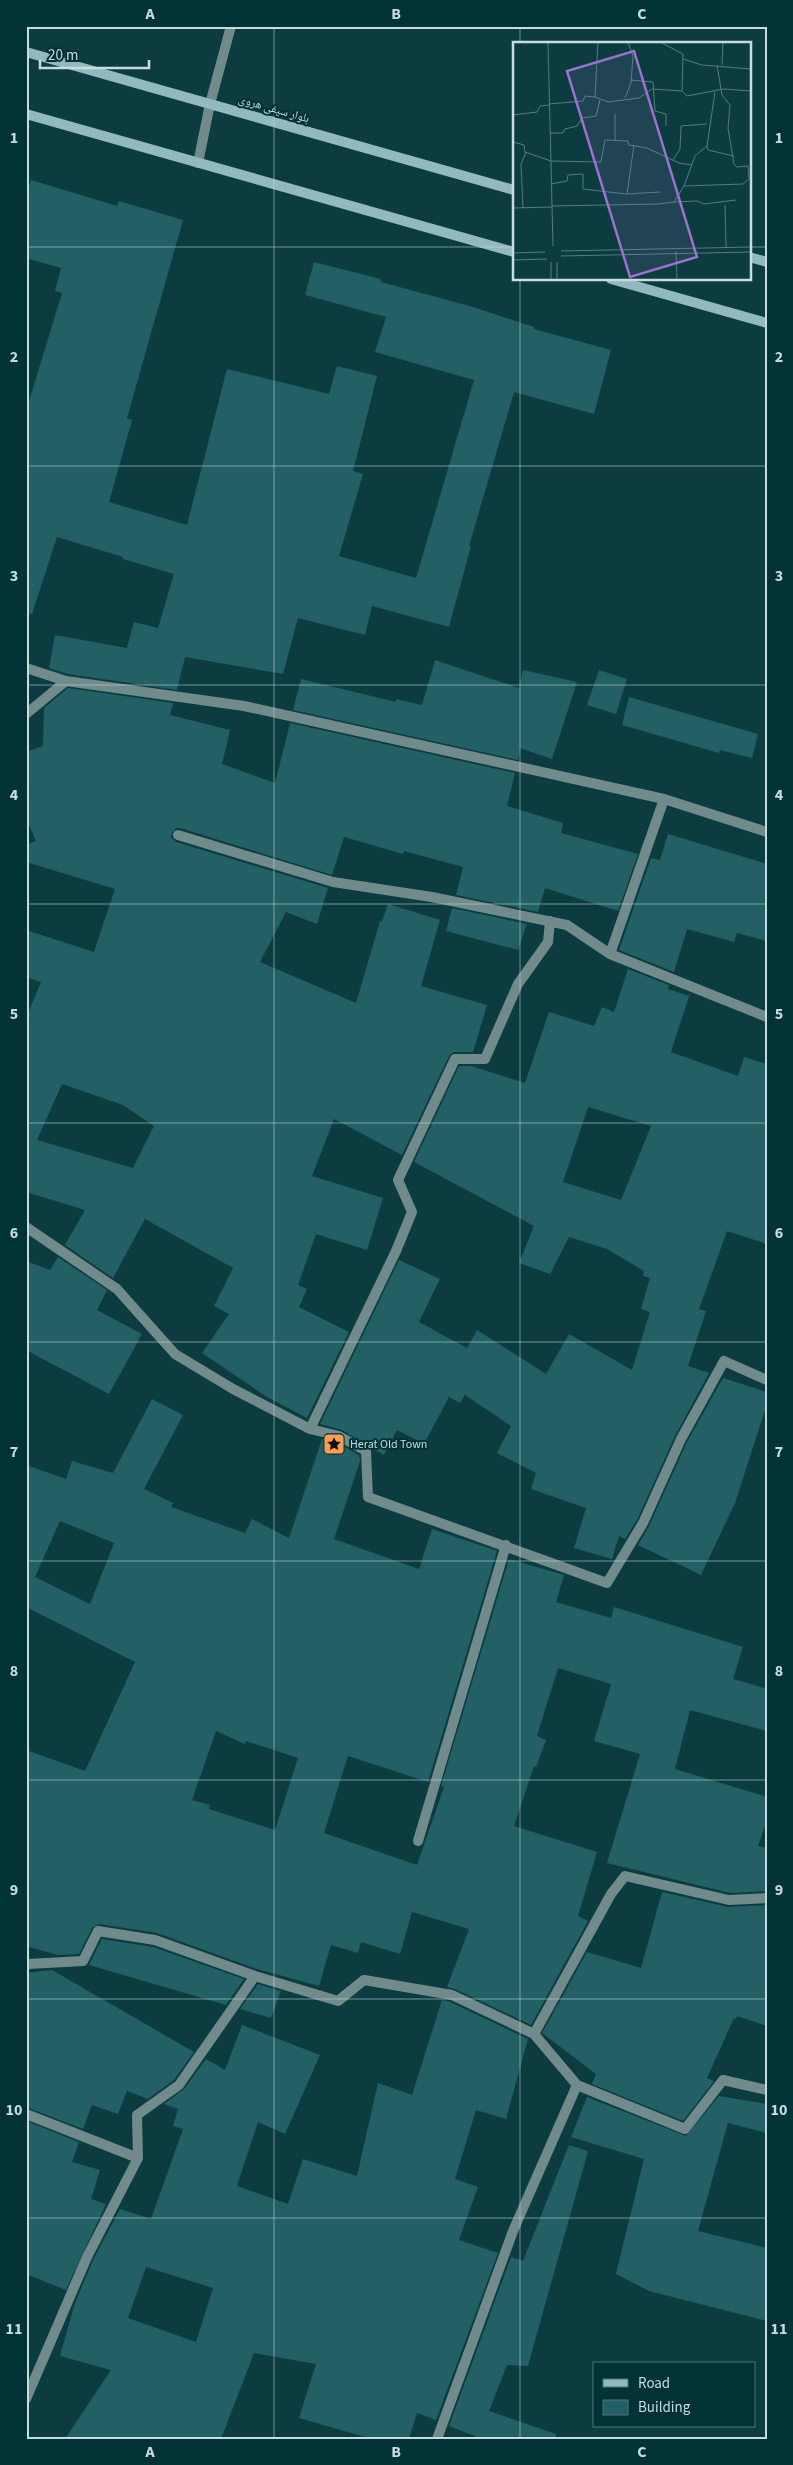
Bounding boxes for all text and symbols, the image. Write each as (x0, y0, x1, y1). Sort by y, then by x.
text: A (144, 3, 155, 25)
text: B (391, 3, 401, 25)
text: C (637, 3, 647, 25)
scale bar (40, 38, 149, 70)
inset map (513, 42, 750, 280)
text: 20 m (48, 45, 78, 66)
street label: بلوار سیفی هروی (236, 91, 312, 127)
text: 1 (10, 127, 18, 149)
text: 1 (775, 127, 783, 149)
text: 2 (10, 346, 18, 368)
text: 2 (775, 346, 783, 368)
text: 3 (10, 565, 18, 587)
text: 3 (775, 565, 783, 587)
text: 4 (10, 784, 19, 806)
text: 4 (775, 784, 784, 806)
text: 5 (10, 1003, 18, 1025)
text: 5 (775, 1003, 783, 1025)
text: 6 (10, 1222, 18, 1244)
text: 6 (775, 1222, 783, 1244)
place icon: Herat Old Town (322, 1432, 346, 1456)
place label: Herat Old Town (350, 1436, 427, 1453)
text: 7 (10, 1441, 18, 1463)
text: 7 (775, 1441, 783, 1463)
text: 8 (10, 1660, 18, 1682)
text: 8 (775, 1660, 783, 1682)
text: 9 (10, 1879, 18, 1901)
text: 9 (775, 1879, 783, 1901)
text: 10 (6, 2099, 22, 2121)
text: 10 (771, 2099, 787, 2121)
text: 11 (6, 2318, 22, 2340)
text: 11 (771, 2318, 787, 2340)
legend (593, 2362, 756, 2428)
text: Road (638, 2373, 670, 2394)
text: Building (638, 2397, 691, 2418)
text: A (144, 2441, 155, 2463)
text: B (391, 2441, 401, 2463)
text: C (637, 2441, 647, 2463)

